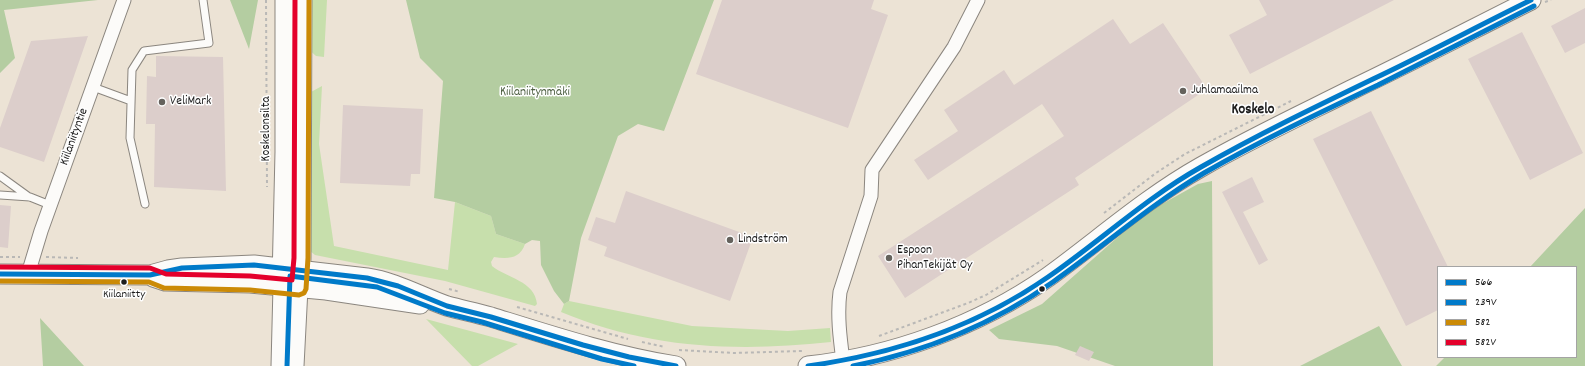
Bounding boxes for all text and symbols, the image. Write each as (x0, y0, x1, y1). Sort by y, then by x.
place label: Juhlamaailma (1191, 83, 1258, 99)
park label: Kiilaniitynmäki (500, 85, 570, 101)
marker: Juhlamaailma (1178, 86, 1188, 96)
place label: VeliMark (170, 94, 211, 110)
street label: Koskelonsilta (259, 96, 275, 162)
marker: VeliMark (157, 97, 167, 107)
district label: Koskelo (1232, 102, 1274, 120)
street label: Kiilaniityntie (57, 106, 93, 168)
place label: Lindström (738, 232, 788, 248)
marker: Lindström (725, 235, 735, 245)
place label: Espoon PihanTekijät Oy (897, 243, 972, 274)
marker: Espoon PihanTekijät Oy (884, 253, 894, 263)
legend (1437, 266, 1577, 358)
text: 566 (1475, 274, 1492, 291)
marker: Kiilaniitty (119, 277, 129, 287)
unlabelled marker (1037, 284, 1047, 294)
place label: Kiilaniitty (103, 288, 145, 302)
text: 239V (1475, 294, 1497, 311)
text: 582 (1475, 314, 1491, 331)
text: 582V (1475, 334, 1496, 351)

